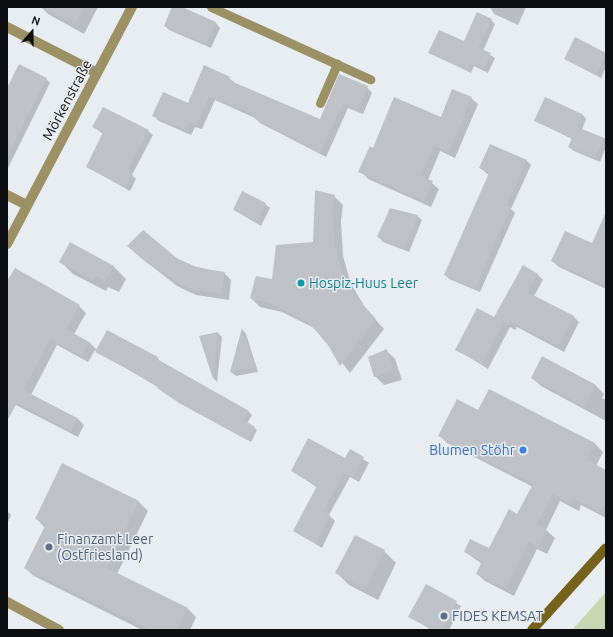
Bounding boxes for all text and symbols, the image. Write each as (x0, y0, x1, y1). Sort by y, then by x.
north arrow (12, 12, 52, 52)
text: N (30, 14, 42, 28)
street label: Mörkenstraße (39, 57, 95, 143)
place label: Hospiz-Huus Leer (309, 275, 418, 291)
marker: Hospiz-Huus Leer (296, 278, 306, 288)
place label: Blumen Stöhr (429, 442, 515, 458)
marker: Blumen Stöhr (518, 445, 528, 455)
place label: Finanzamt Leer (Ostfriesland) (57, 531, 153, 564)
marker: Finanzamt Leer (Ostfriesland) (44, 542, 54, 552)
place label: FIDES KEMSAT (452, 608, 543, 624)
marker: FIDES KEMSAT (439, 611, 449, 621)

